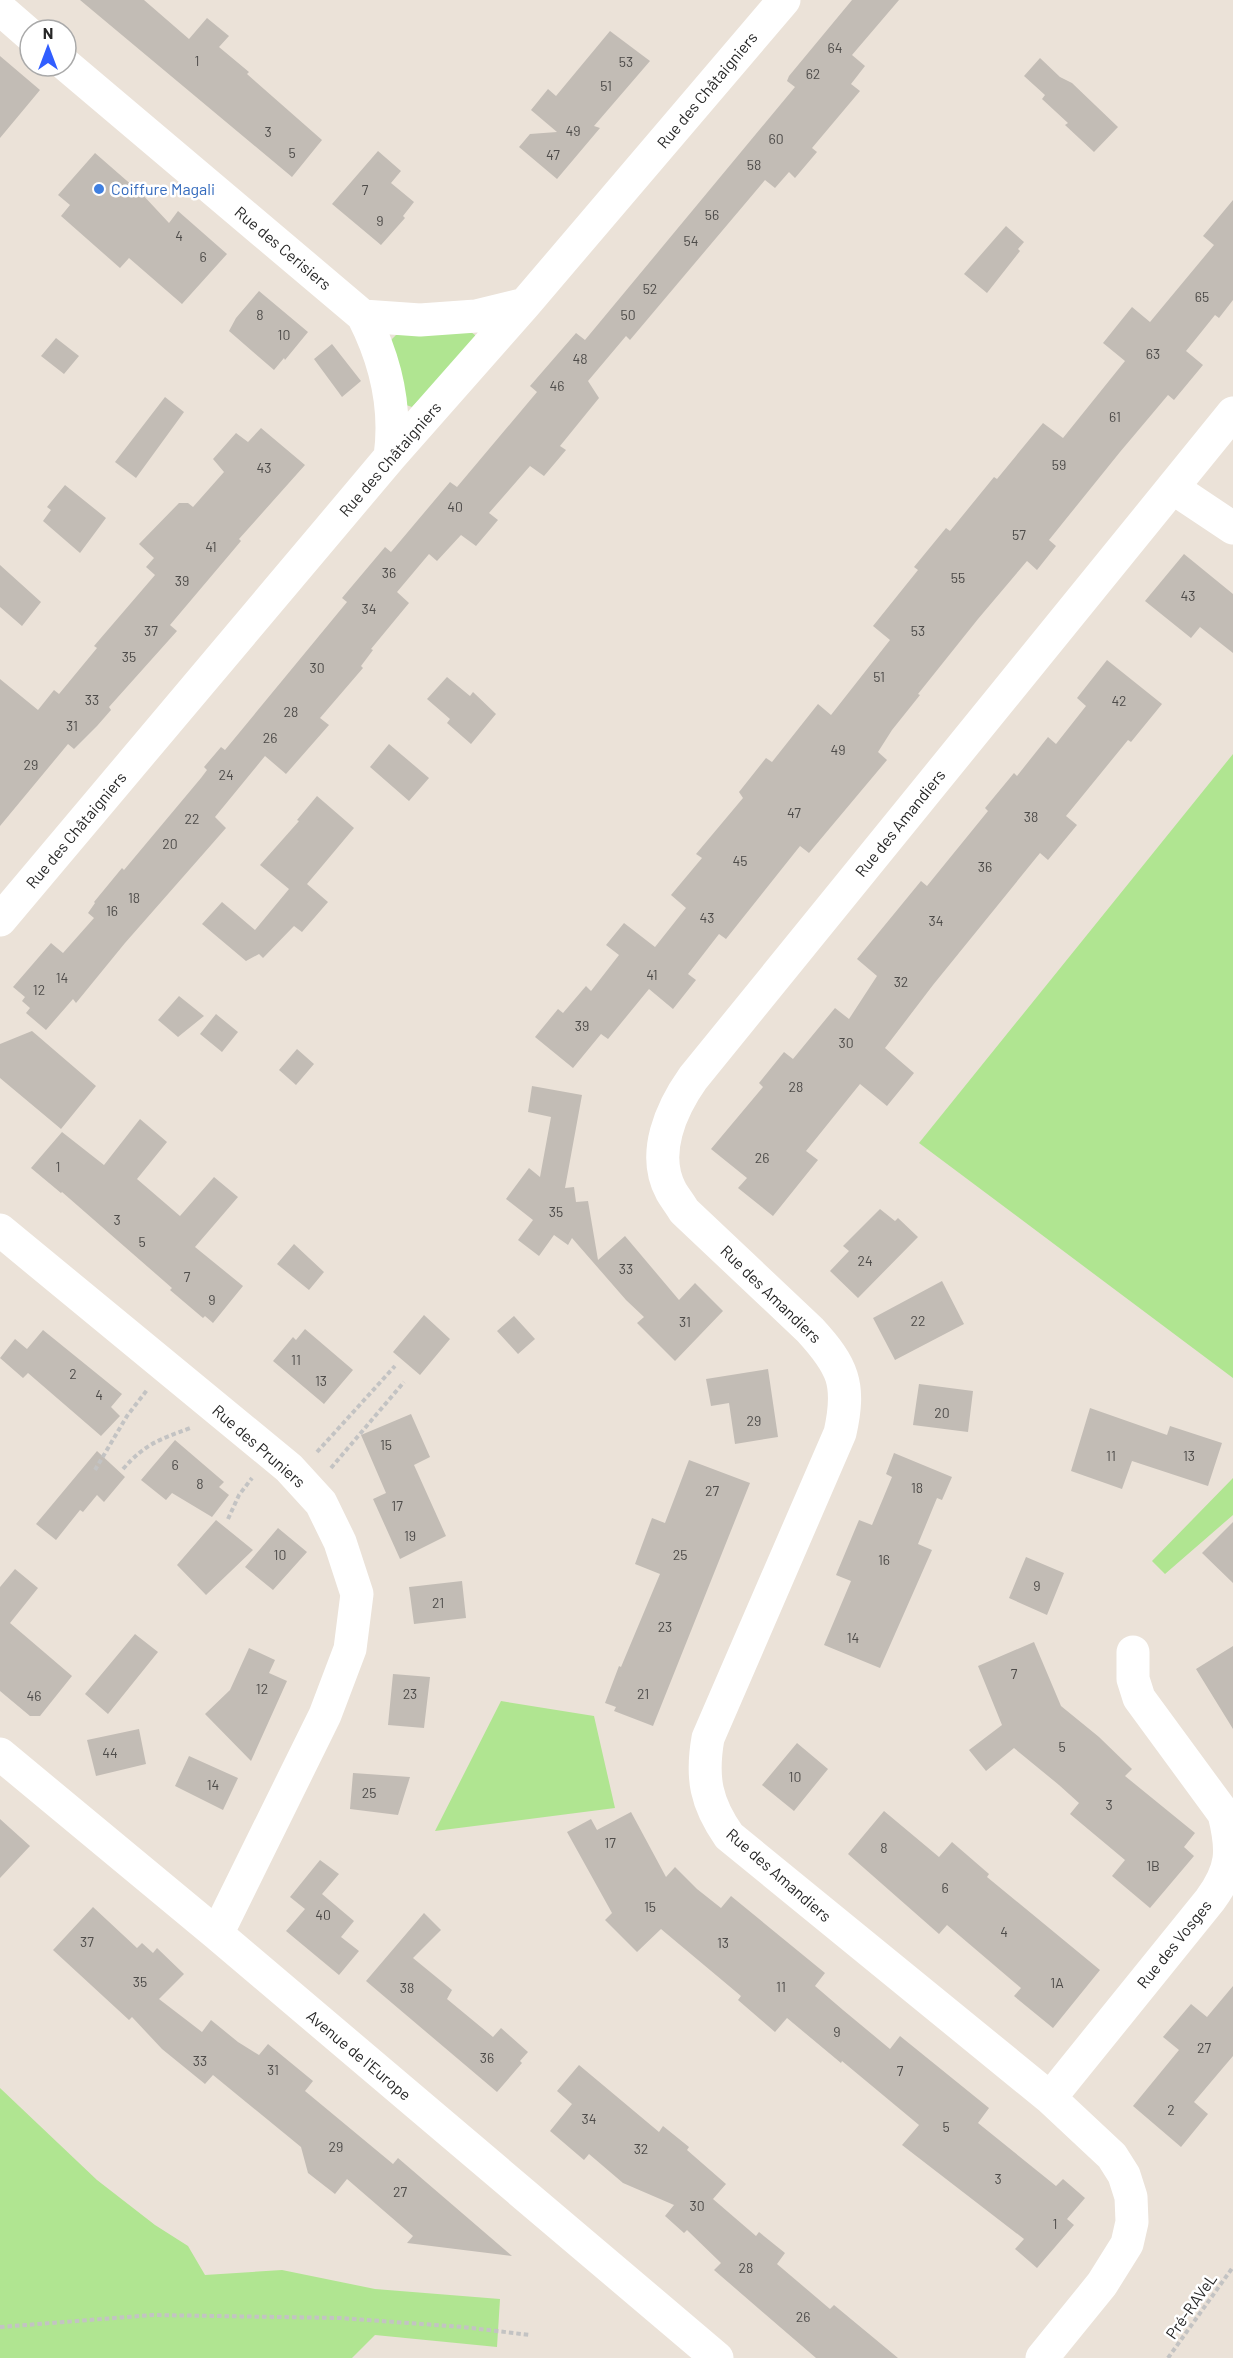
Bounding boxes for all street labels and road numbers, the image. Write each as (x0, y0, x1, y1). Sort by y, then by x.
street label: Rue des Châtaigniers (652, 28, 761, 152)
street label: Rue des Cerisiers (231, 202, 335, 293)
street label: Rue des Châtaigniers (335, 397, 445, 520)
street label: Rue des Amandiers (851, 765, 949, 880)
street label: Rue des Châtaigniers (21, 768, 130, 892)
street label: Rue des Amandiers (717, 1241, 826, 1347)
street label: Rue des Pruniers (209, 1400, 310, 1491)
street label: Rue des Amandiers (723, 1824, 836, 1925)
street label: Rue des Vosges (1132, 1896, 1215, 1992)
street label: Avenue de l'Europe (303, 2005, 415, 2104)
street label: Pré-RAVeL (1161, 2269, 1220, 2342)

